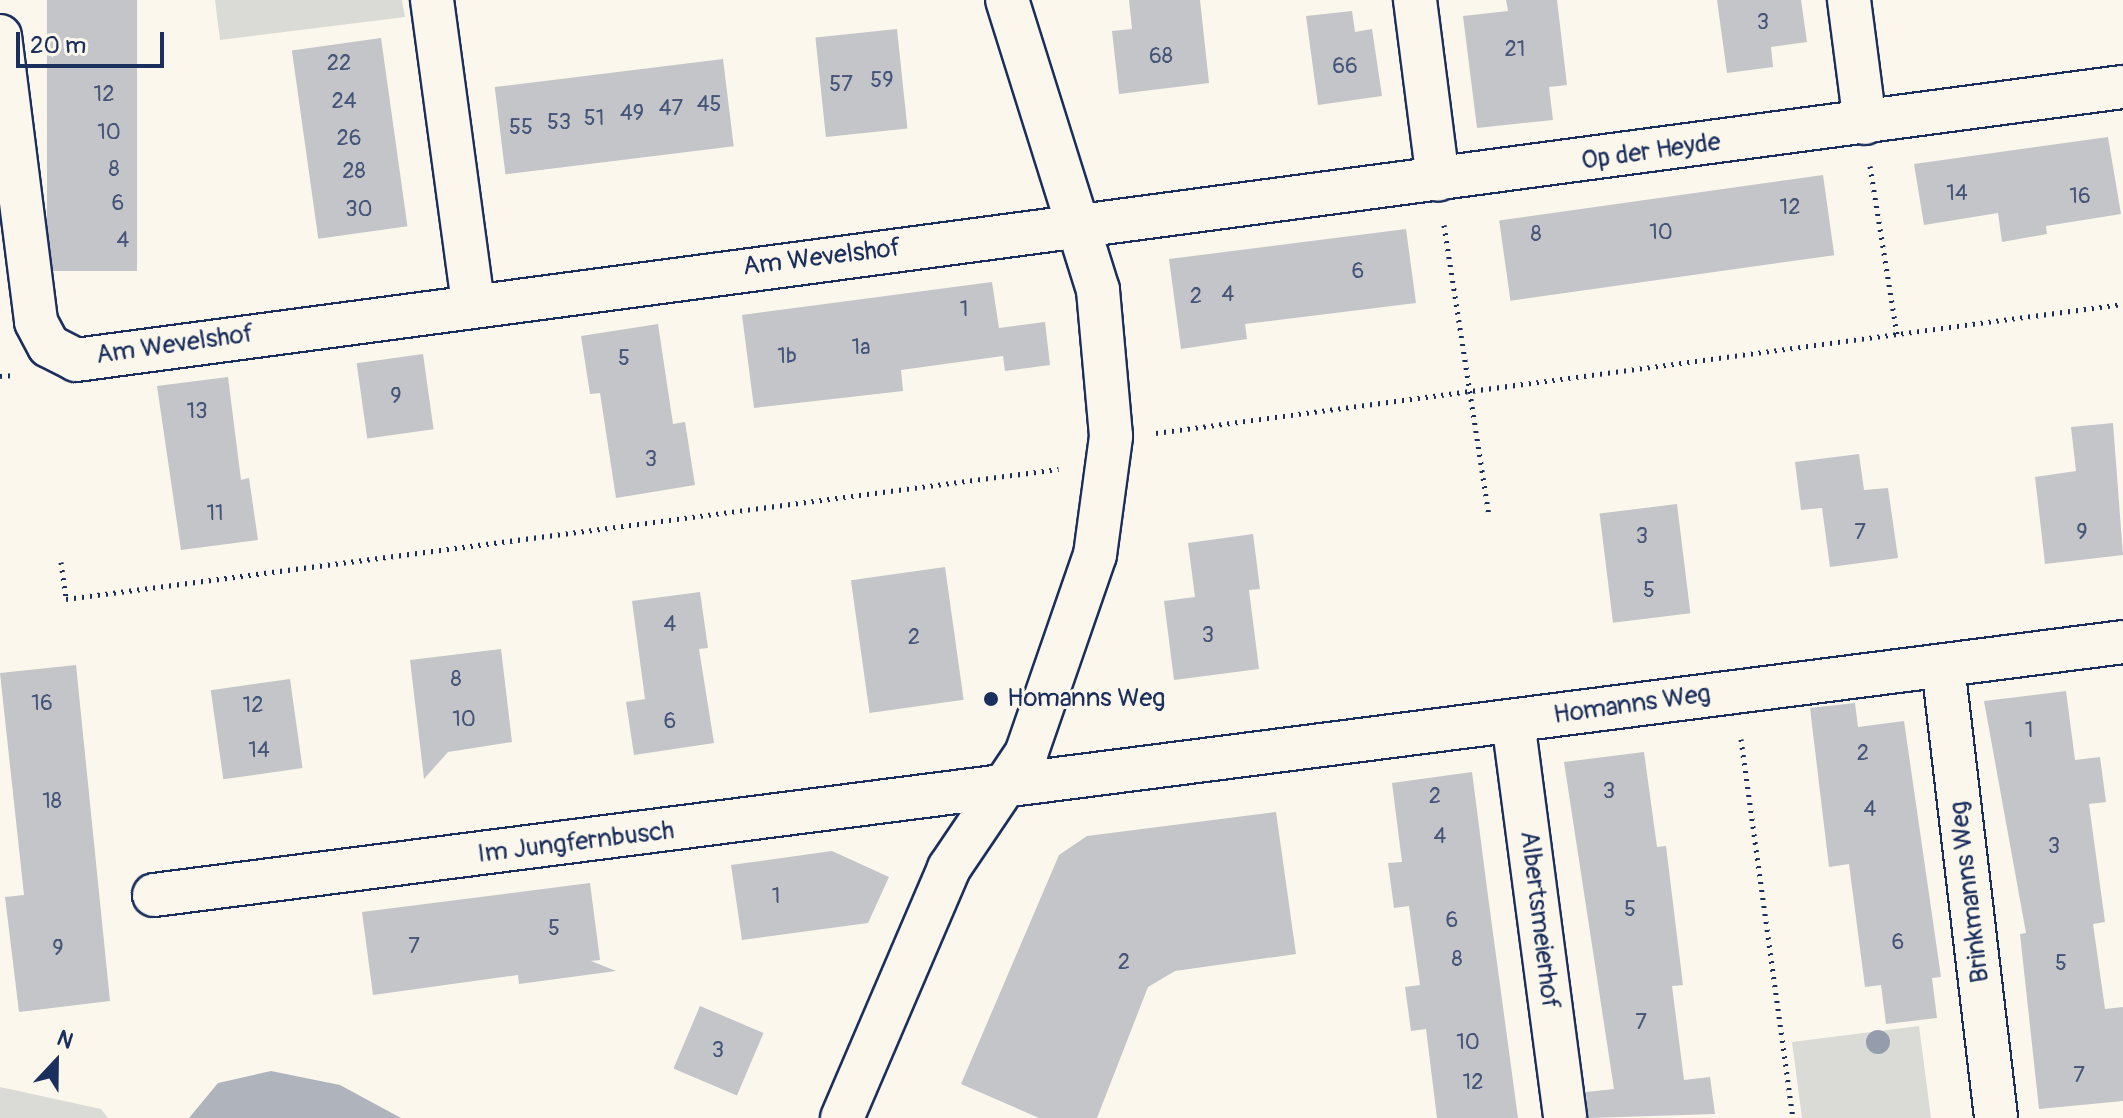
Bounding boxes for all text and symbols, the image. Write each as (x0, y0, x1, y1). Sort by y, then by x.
house number: 3 (1757, 10, 1769, 36)
scale bar (20, 16, 168, 66)
text: 20 m (30, 31, 86, 60)
house number: 21 (1505, 37, 1525, 63)
house number: 68 (1149, 44, 1173, 70)
house number: 22 (327, 51, 351, 77)
house number: 66 (1332, 54, 1358, 80)
house number: 59 (870, 68, 894, 94)
house number: 57 (829, 72, 853, 98)
house number: 12 (94, 82, 114, 108)
house number: 24 (331, 89, 357, 115)
house number: 45 (697, 92, 721, 118)
house number: 47 (659, 96, 683, 122)
house number: 49 (620, 101, 644, 127)
house number: 51 (584, 106, 604, 132)
house number: 53 (547, 110, 571, 136)
house number: 55 (509, 115, 533, 141)
house number: 10 (97, 120, 121, 146)
house number: 26 (336, 126, 362, 152)
street label: Op der Heyde (1579, 127, 1723, 177)
house number: 8 (108, 157, 120, 183)
house number: 28 (342, 159, 366, 185)
house number: 14 (1946, 181, 1968, 207)
house number: 16 (2069, 184, 2091, 210)
house number: 6 (112, 191, 124, 217)
house number: 12 (1780, 195, 1800, 221)
house number: 30 (345, 197, 373, 223)
house number: 10 (1649, 220, 1673, 246)
house number: 8 (1530, 222, 1542, 248)
house number: 4 (117, 228, 129, 254)
street label: Am Wevelshof (741, 233, 903, 283)
house number: 6 (1352, 259, 1364, 285)
house number: 4 (1222, 282, 1234, 308)
house number: 2 (1190, 284, 1202, 310)
house number: 1 (960, 297, 968, 323)
street label: Am Wevelshof (94, 318, 256, 372)
house number: 1a (852, 335, 870, 361)
house number: 1b (777, 344, 797, 370)
house number: 5 (618, 346, 630, 372)
house number: 9 (390, 384, 402, 410)
house number: 13 (187, 399, 207, 425)
house number: 3 (645, 447, 657, 473)
house number: 11 (206, 501, 224, 527)
house number: 7 (1854, 520, 1866, 546)
house number: 9 (2076, 520, 2088, 546)
house number: 3 (1636, 524, 1648, 550)
house number: 5 (1643, 578, 1655, 604)
house number: 4 (664, 612, 676, 638)
house number: 3 (1202, 623, 1214, 649)
house number: 2 (908, 625, 920, 651)
house number: 8 (450, 667, 462, 693)
street label: Homanns Weg (1551, 679, 1713, 731)
place label: Homanns Weg (1007, 683, 1165, 715)
marker: Homanns Weg (982, 690, 1000, 708)
house number: 16 (31, 691, 53, 717)
house number: 12 (243, 693, 263, 719)
house number: 10 (452, 707, 476, 733)
house number: 6 (664, 709, 676, 735)
house number: 1 (2025, 718, 2033, 744)
house number: 14 (248, 738, 270, 764)
house number: 2 (1857, 741, 1869, 767)
house number: 3 (1603, 779, 1615, 805)
house number: 2 (1429, 784, 1441, 810)
house number: 18 (42, 789, 62, 815)
house number: 4 (1864, 797, 1876, 823)
street label: Brinkmanns Weg (1943, 799, 1997, 985)
street label: Im Jungfernbusch (476, 815, 676, 871)
house number: 4 (1434, 824, 1446, 850)
street label: Albertsmeierhof (1513, 829, 1565, 1011)
house number: 3 (2048, 834, 2060, 860)
house number: 1 (772, 884, 780, 910)
house number: 5 (1624, 897, 1636, 923)
house number: 6 (1446, 908, 1458, 934)
house number: 5 (548, 916, 560, 942)
house number: 6 (1892, 930, 1904, 956)
house number: 7 (408, 934, 420, 960)
house number: 9 (52, 936, 64, 962)
house number: 8 (1451, 947, 1463, 973)
house number: 2 (1118, 950, 1130, 976)
house number: 5 (2055, 951, 2067, 977)
house number: 7 (1635, 1010, 1647, 1036)
north arrow (16, 1022, 96, 1102)
text: N (53, 1024, 77, 1056)
house number: 10 (1456, 1030, 1480, 1056)
house number: 3 (712, 1038, 724, 1064)
house number: 7 (2073, 1063, 2085, 1089)
house number: 12 (1463, 1070, 1483, 1096)

